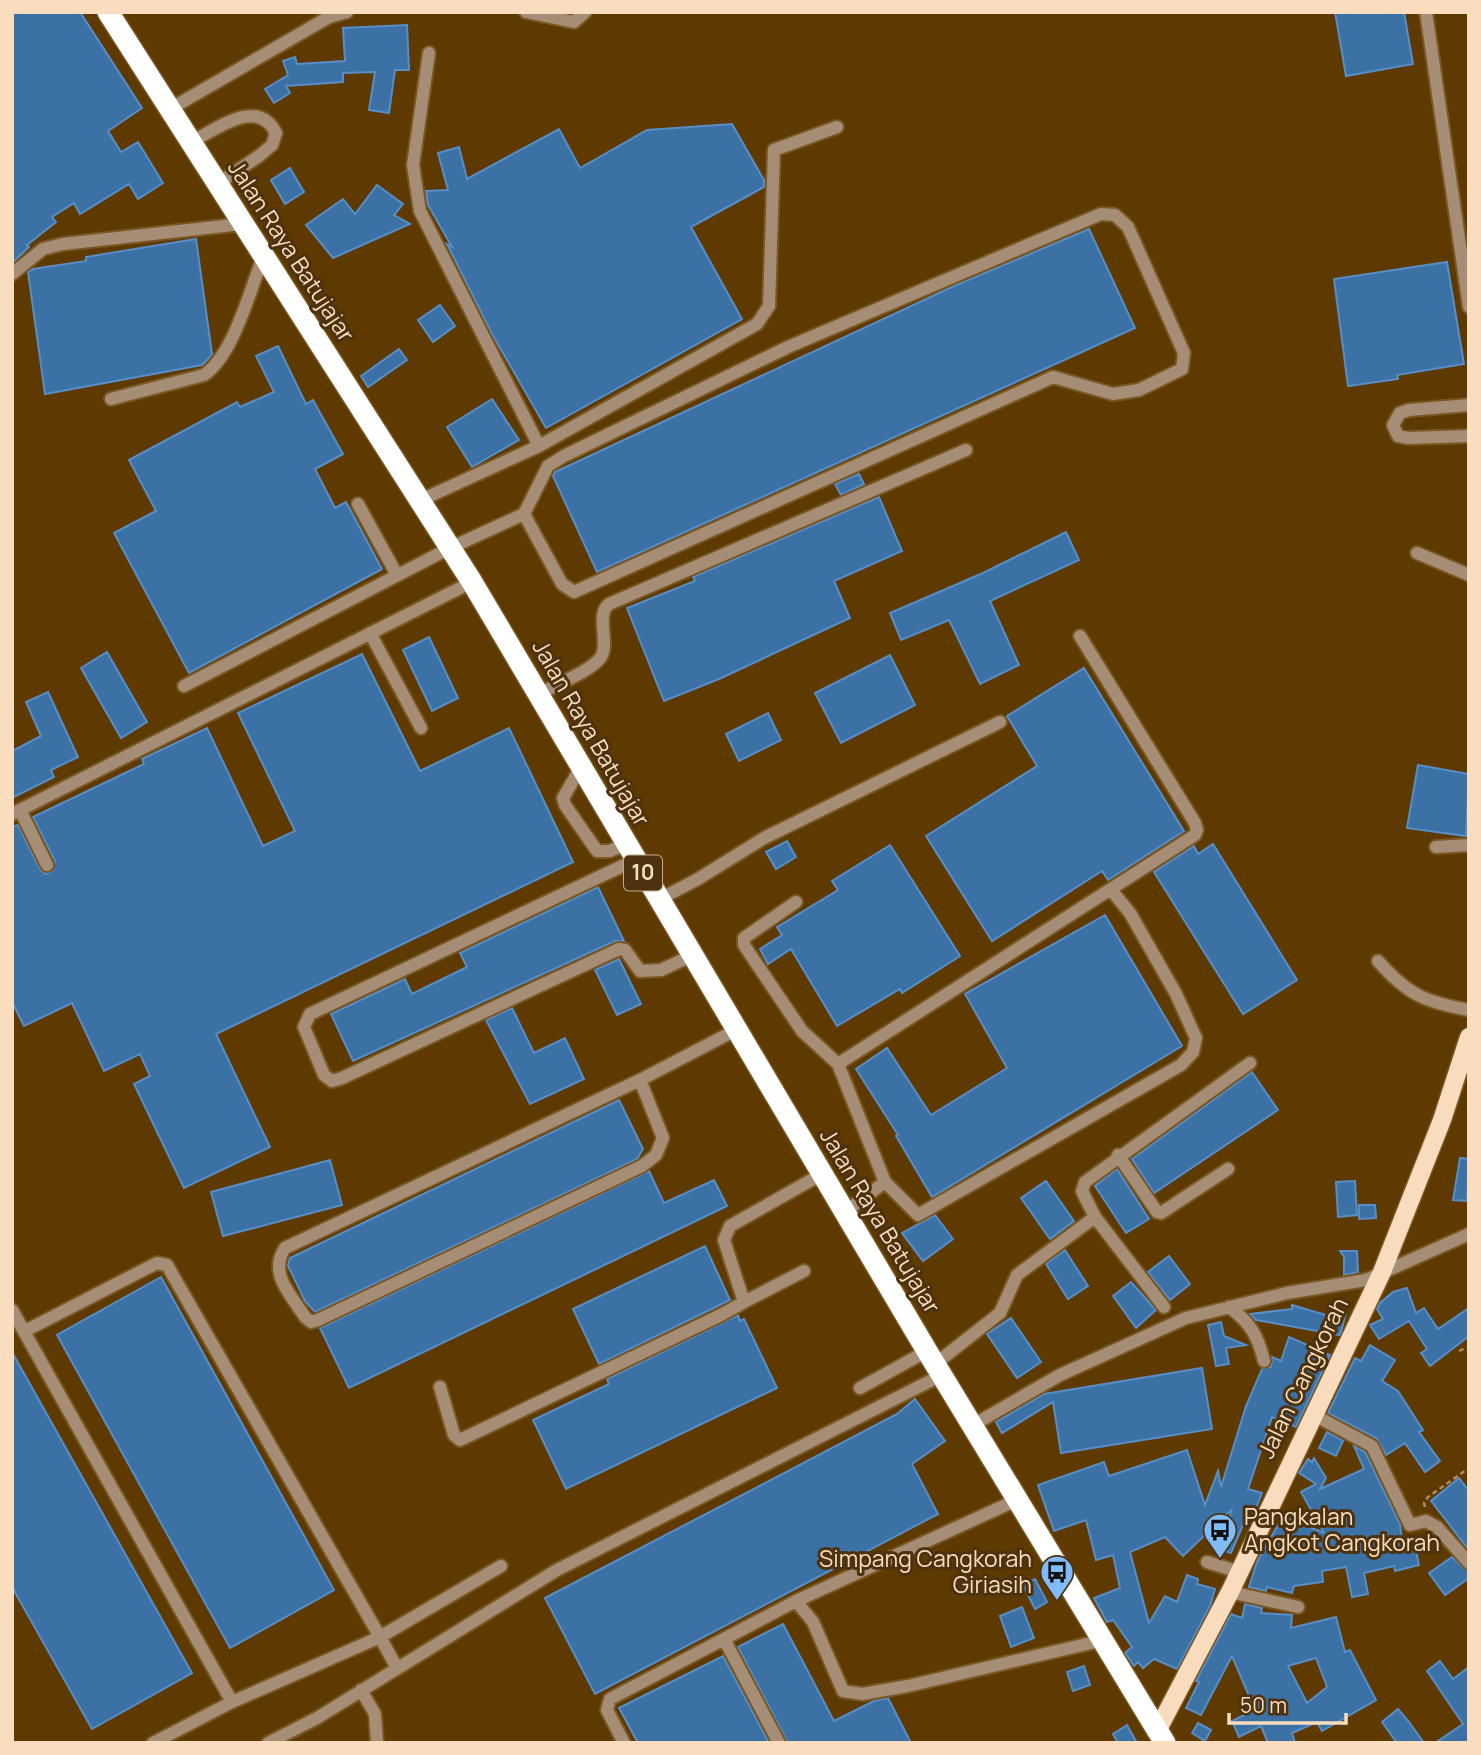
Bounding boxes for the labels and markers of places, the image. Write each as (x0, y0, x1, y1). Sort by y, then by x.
place label: Pangkalan Angkot Cangkorah (1244, 1500, 1440, 1558)
bus stop icon: Pangkalan Angkot Cangkorah (1201, 1511, 1239, 1560)
place label: Simpang Cangkorah Giriasih (819, 1542, 1032, 1600)
bus stop icon: Simpang Cangkorah Giriasih (1038, 1553, 1076, 1602)

